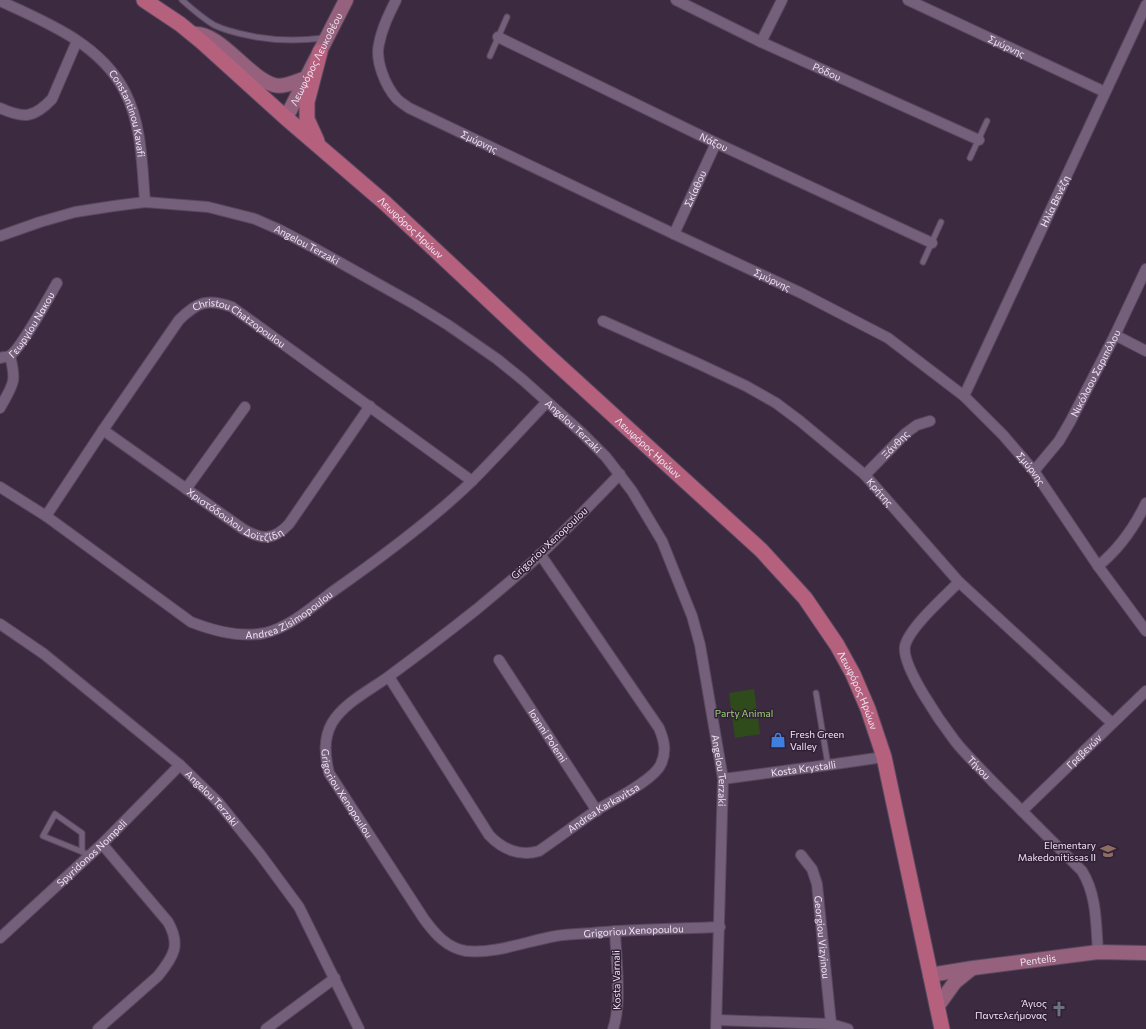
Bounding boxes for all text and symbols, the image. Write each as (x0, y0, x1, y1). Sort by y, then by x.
street label: Λεωφόρος Λευκοθέου (287, 10, 345, 108)
street label: Σμύρνης (986, 32, 1027, 60)
street label: Ρόδου (811, 60, 843, 83)
street label: Constantinou Kavafi (107, 67, 148, 158)
street label: Σμύρνης (459, 128, 500, 155)
street label: Νάξου (698, 130, 730, 154)
street label: Σκίαθου (681, 168, 709, 209)
street label: Ηλία Βενέζη (1038, 173, 1072, 229)
street label: Λεωφόρος Ηρώων (376, 194, 446, 261)
street label: Angelou Terzaki (272, 222, 342, 267)
street label: Σμύρνης (752, 266, 793, 293)
street label: Γεωργίου Νακου (6, 289, 57, 360)
street label: Christou Chatzopoulou (190, 296, 288, 350)
street label: Νικόλαου Σαριπόλου (1068, 327, 1123, 419)
street label: Angelou Terzaki (543, 397, 604, 455)
street label: Λεωφόρος Ηρώων (613, 414, 684, 481)
street label: Ξάνθης (879, 428, 911, 461)
street label: Σμύρνης (1014, 449, 1048, 488)
street label: Κρήτης (864, 476, 896, 509)
street label: Χριστόδουλου Δοϊτζίδη (185, 485, 285, 543)
street label: Grigoriou Xenopoulou (508, 504, 590, 582)
street label: Andrea Zisimopoulou (245, 588, 335, 641)
street label: Λεωφόρος Ηρώων (835, 649, 880, 731)
street label: Ioanni Polemi (526, 707, 570, 764)
park label: Party Animal (715, 707, 773, 719)
place label: Fresh Green Valley (790, 728, 844, 752)
shop icon: Fresh Green Valley (769, 731, 787, 749)
street label: Γρεβενών (1064, 731, 1104, 771)
street label: Angelou Terzaki (709, 734, 729, 807)
street label: Grigoriou Xenopoulou (320, 749, 375, 840)
street label: Τήνου (965, 753, 993, 782)
street label: Kosta Krystalli (770, 758, 837, 779)
street label: Angelou Terzaki (183, 768, 241, 829)
street label: Andrea Karkavitsa (565, 780, 642, 835)
street label: Spyridonos Nompeli (54, 817, 129, 889)
place label: Elementary Makedonitissas II (1018, 839, 1096, 863)
school or university icon: Elementary Makedonitissas II (1099, 842, 1117, 860)
street label: Georgiou Vizyinou (812, 895, 832, 979)
street label: Grigoriou Xenopoulou (583, 922, 684, 940)
street label: Kosta Varnali (609, 950, 623, 1010)
street label: Pentelis (1019, 951, 1057, 968)
place label: Άγιος Παντελεήμονας (975, 997, 1047, 1021)
church icon: Άγιος Παντελεήμονας (1050, 1000, 1068, 1018)

